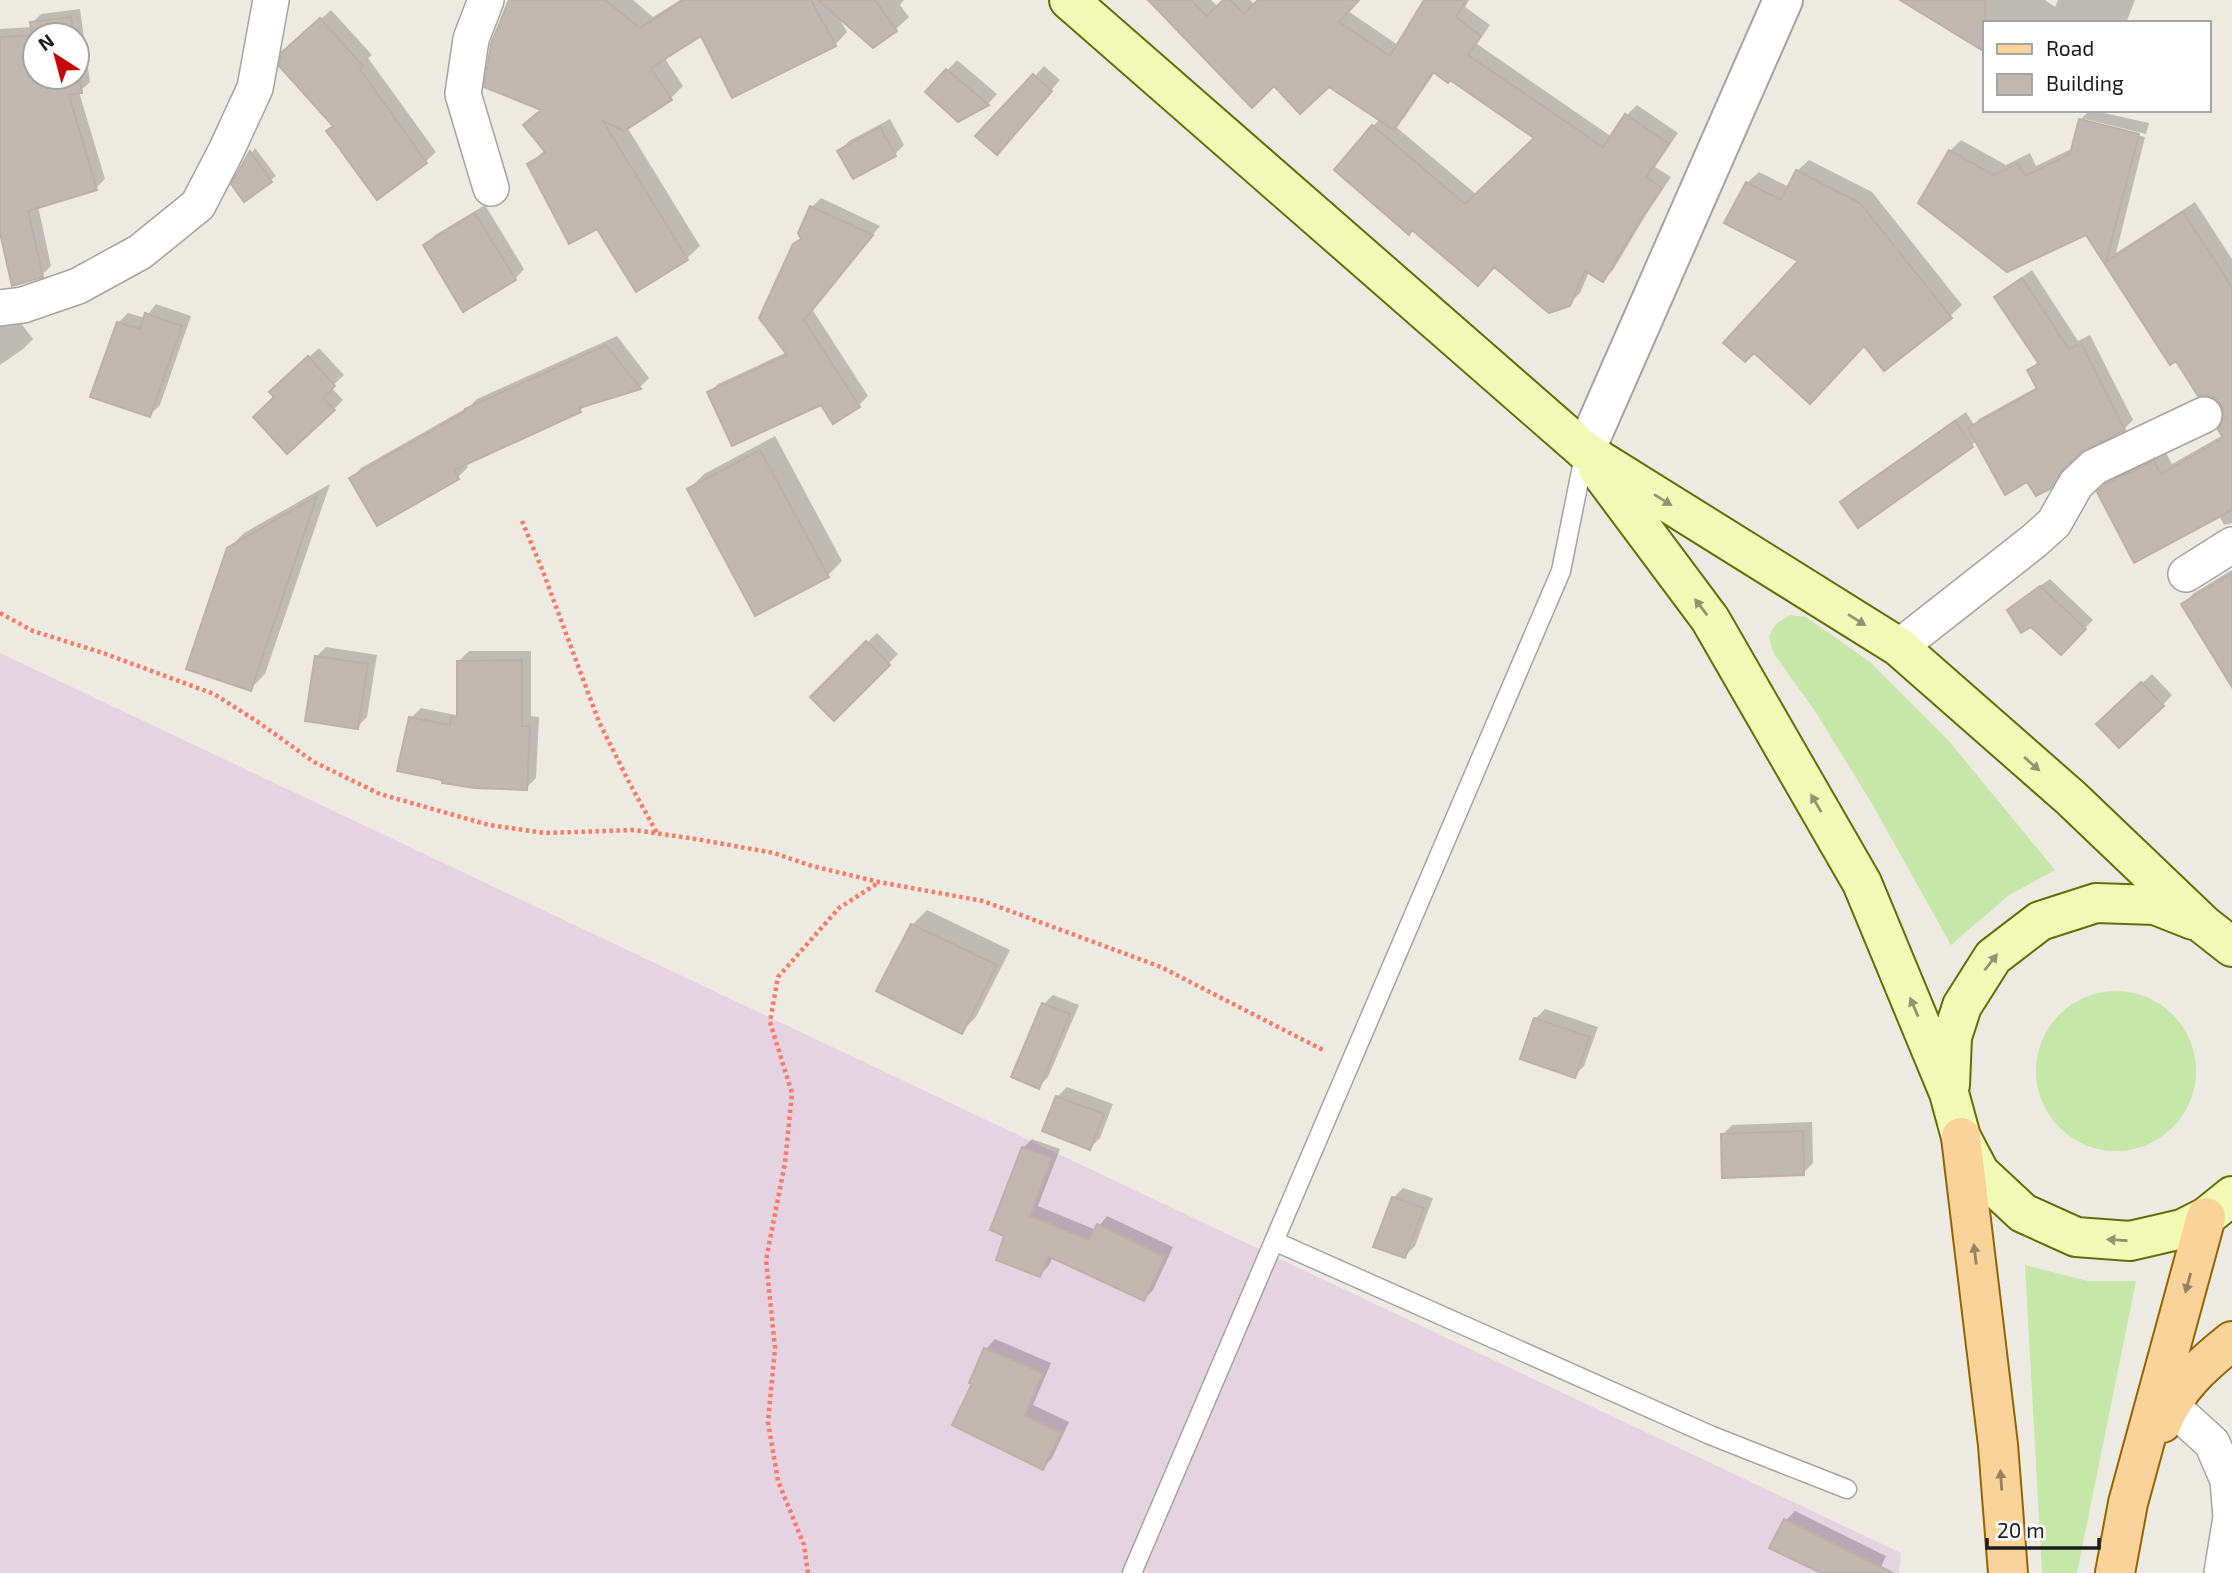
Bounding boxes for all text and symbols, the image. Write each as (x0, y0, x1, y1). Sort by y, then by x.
north arrow (21, 21, 91, 91)
legend (1983, 21, 2211, 112)
text: N (33, 29, 58, 55)
text: Road (2046, 35, 2094, 60)
text: Building (2046, 70, 2124, 95)
one-way arrow (1654, 493, 1673, 506)
one-way arrow (1693, 598, 1708, 616)
one-way arrow (1847, 614, 1866, 627)
one-way arrow (2023, 756, 2041, 772)
one-way arrow (1810, 793, 1822, 812)
one-way arrow (1984, 954, 1999, 972)
one-way arrow (1908, 997, 1919, 1018)
one-way arrow (2106, 1234, 2128, 1245)
one-way arrow (1970, 1243, 1981, 1265)
one-way arrow (2182, 1272, 2193, 1294)
one-way arrow (1995, 1469, 2006, 1491)
scale bar (1987, 1506, 2099, 1550)
text: 20 m (1997, 1517, 2045, 1542)

